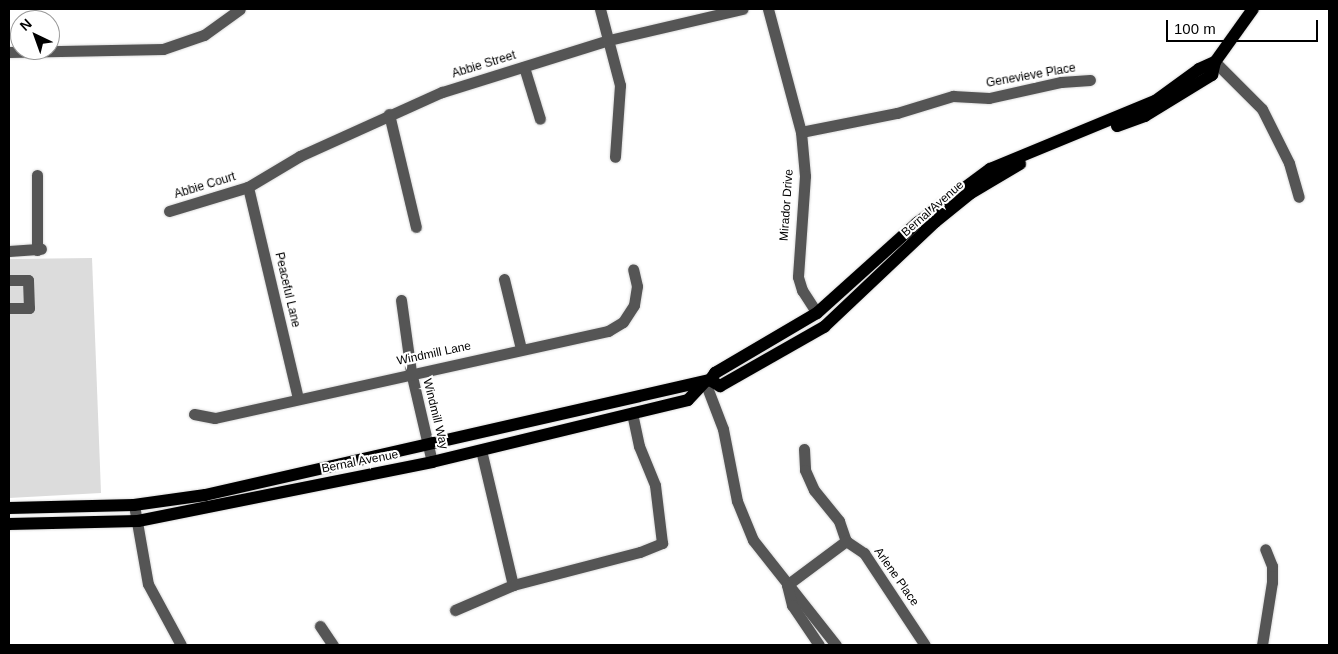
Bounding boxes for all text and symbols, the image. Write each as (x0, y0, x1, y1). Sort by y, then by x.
north arrow (10, 10, 60, 60)
scale bar (1168, 10, 1320, 42)
text: N (17, 15, 35, 34)
text: 100 m (1174, 20, 1216, 37)
street label: Abbie Street (450, 48, 518, 82)
street label: Genevieve Place (985, 61, 1077, 91)
street label: Mirador Drive (777, 169, 797, 241)
street label: Abbie Court (173, 170, 237, 202)
street label: Bernal Avenue (899, 178, 967, 240)
street label: Peaceful Lane (271, 251, 303, 329)
street label: Windmill Lane (396, 339, 472, 369)
street label: Windmill Way (419, 377, 451, 451)
street label: Bernal Avenue (320, 447, 400, 477)
street label: Arlene Place (871, 545, 921, 609)

